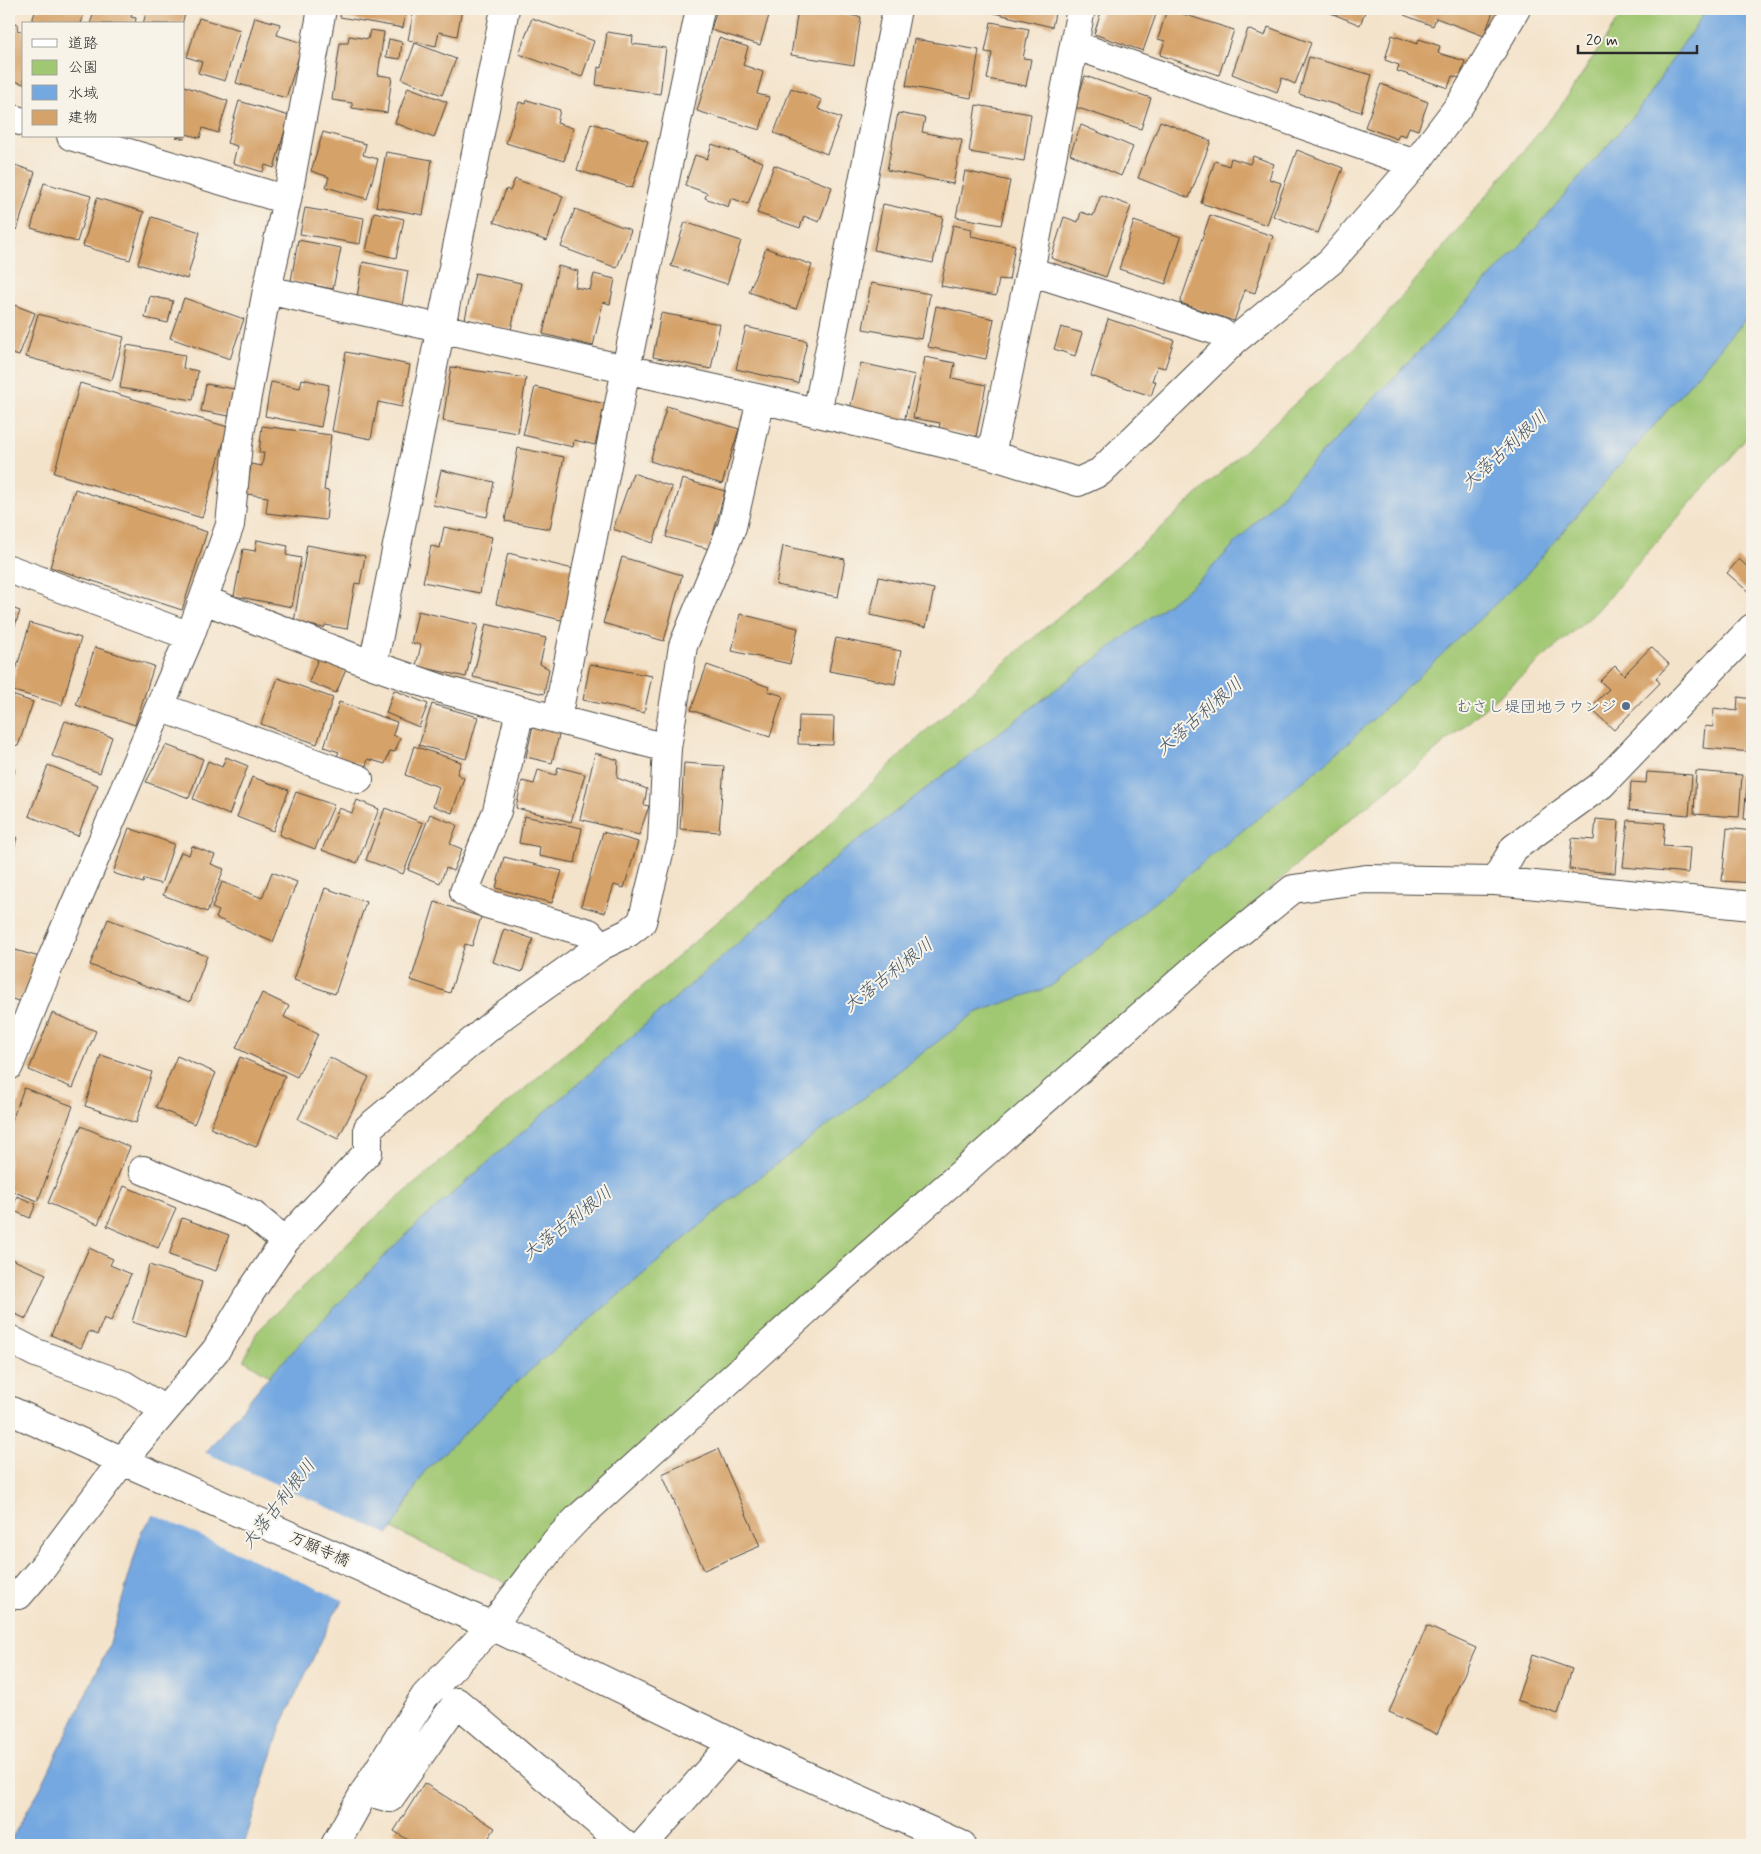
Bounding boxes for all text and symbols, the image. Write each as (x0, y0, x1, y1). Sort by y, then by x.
legend (22, 22, 185, 138)
scale bar (1578, 22, 1697, 54)
text: 20 m (1586, 31, 1618, 51)
text: 道路 (68, 34, 98, 54)
text: 公園 (68, 58, 98, 78)
text: 水域 (68, 84, 98, 104)
text: 建物 (68, 108, 98, 128)
water label: 大落古利根川 (1457, 406, 1553, 496)
water label: 大落古利根川 (1151, 672, 1248, 761)
place label: むさし堤団地ラウンジ (1456, 697, 1616, 718)
marker: むさし堤団地ラウンジ (1620, 700, 1632, 712)
water label: 大落古利根川 (839, 933, 939, 1018)
water label: 大落古利根川 (518, 1181, 618, 1266)
water label: 大落古利根川 (236, 1455, 321, 1555)
street label: 万願寺橋 (286, 1527, 353, 1572)

